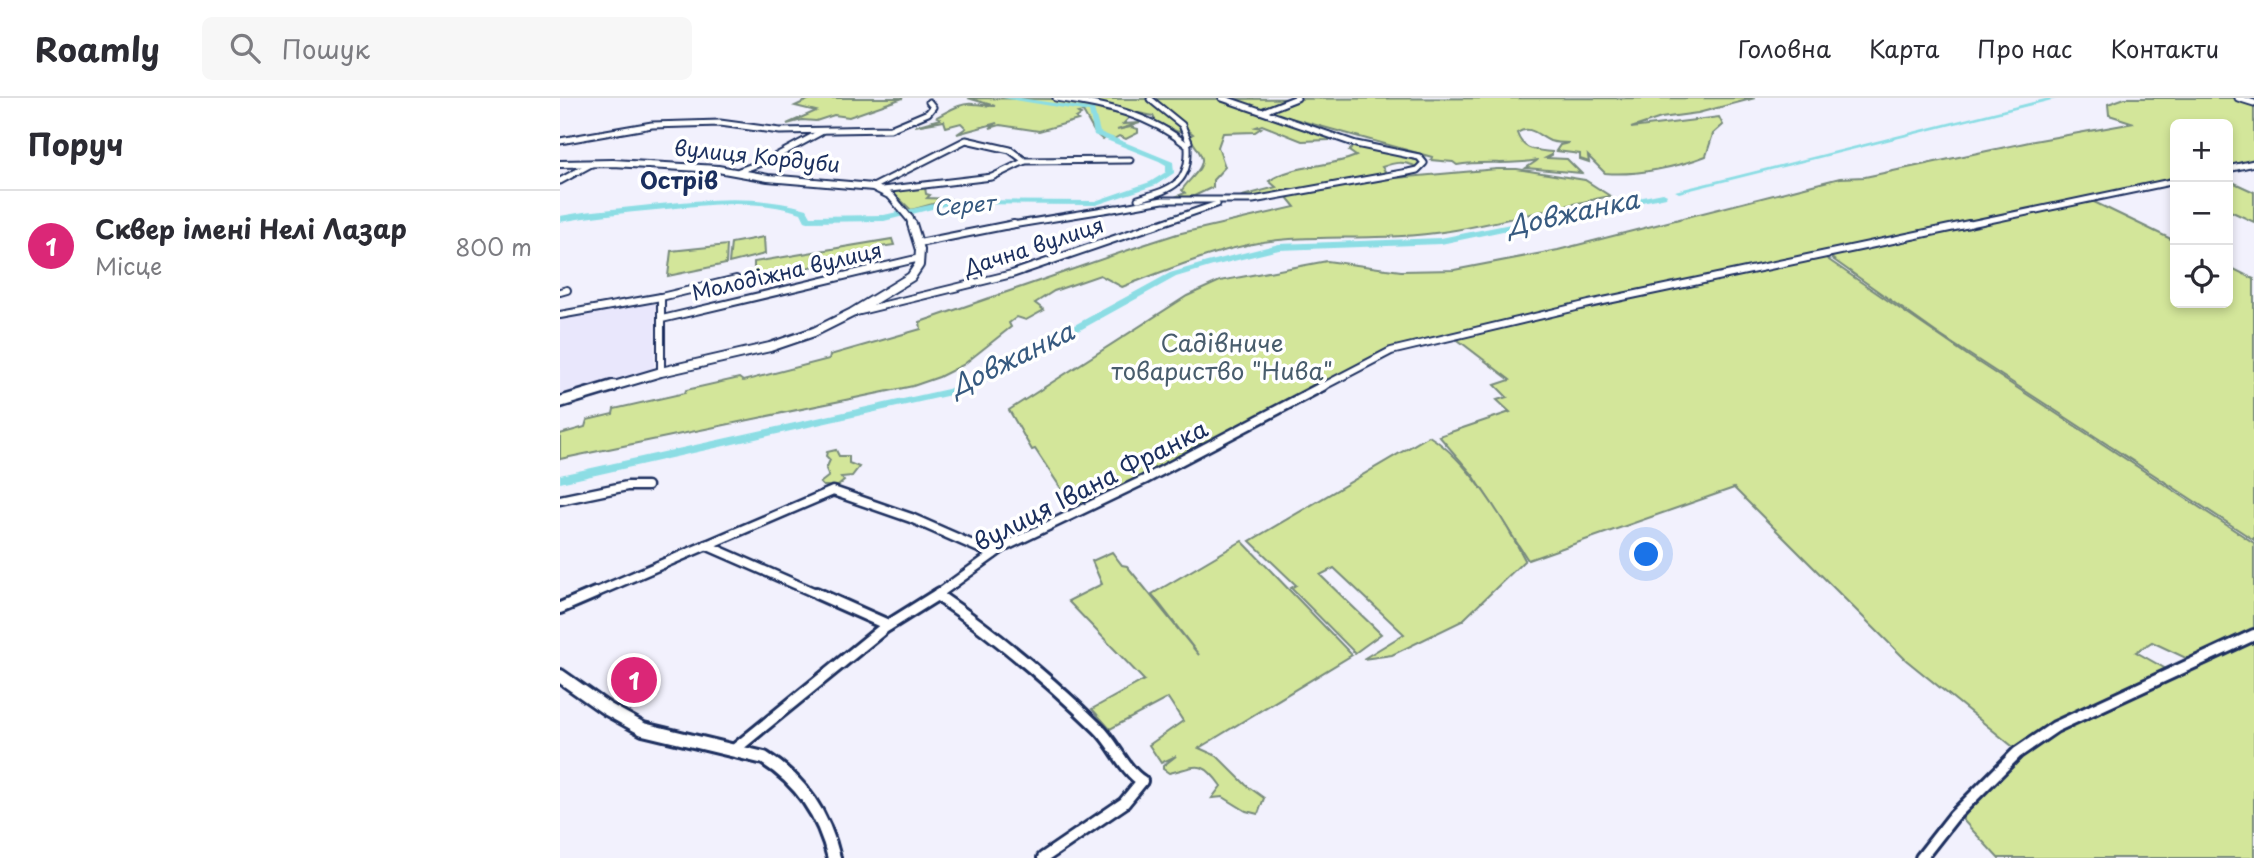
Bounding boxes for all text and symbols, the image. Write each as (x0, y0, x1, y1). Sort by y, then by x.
search box (202, 17, 692, 80)
text: Roamly (35, 23, 160, 73)
icon: search (226, 29, 264, 67)
text: Пошук (282, 29, 370, 68)
text: Головна (1738, 30, 1831, 66)
text: Карта (1869, 30, 1939, 66)
text: Про нас (1977, 30, 2072, 66)
text: Контакти (2110, 30, 2219, 66)
map controls (2170, 119, 2233, 308)
button: + (2170, 119, 2233, 182)
text: Поруч (28, 121, 123, 166)
street label: вулиця Кордуби (673, 130, 842, 180)
district label: Острів (640, 162, 718, 197)
water label: Довжанка (1501, 178, 1643, 245)
button: − (2170, 182, 2233, 245)
water label: Серет (932, 185, 999, 223)
street label: Дачна вулиця (958, 207, 1108, 283)
text: Сквер імені Нелі Лазар (95, 209, 407, 248)
text: 1 (46, 229, 57, 264)
text: 800 m (455, 229, 532, 264)
street label: Молодіжна вулиця (688, 233, 885, 307)
button: locate (2170, 245, 2233, 308)
text: Місце (95, 248, 162, 283)
water label: Довжанка (941, 310, 1081, 405)
park label: Садівниче товариство "Нива" (1111, 324, 1333, 388)
street label: вулиця Івана Франка (967, 410, 1213, 559)
your location (1629, 537, 1663, 571)
pin: 1 (611, 654, 657, 706)

